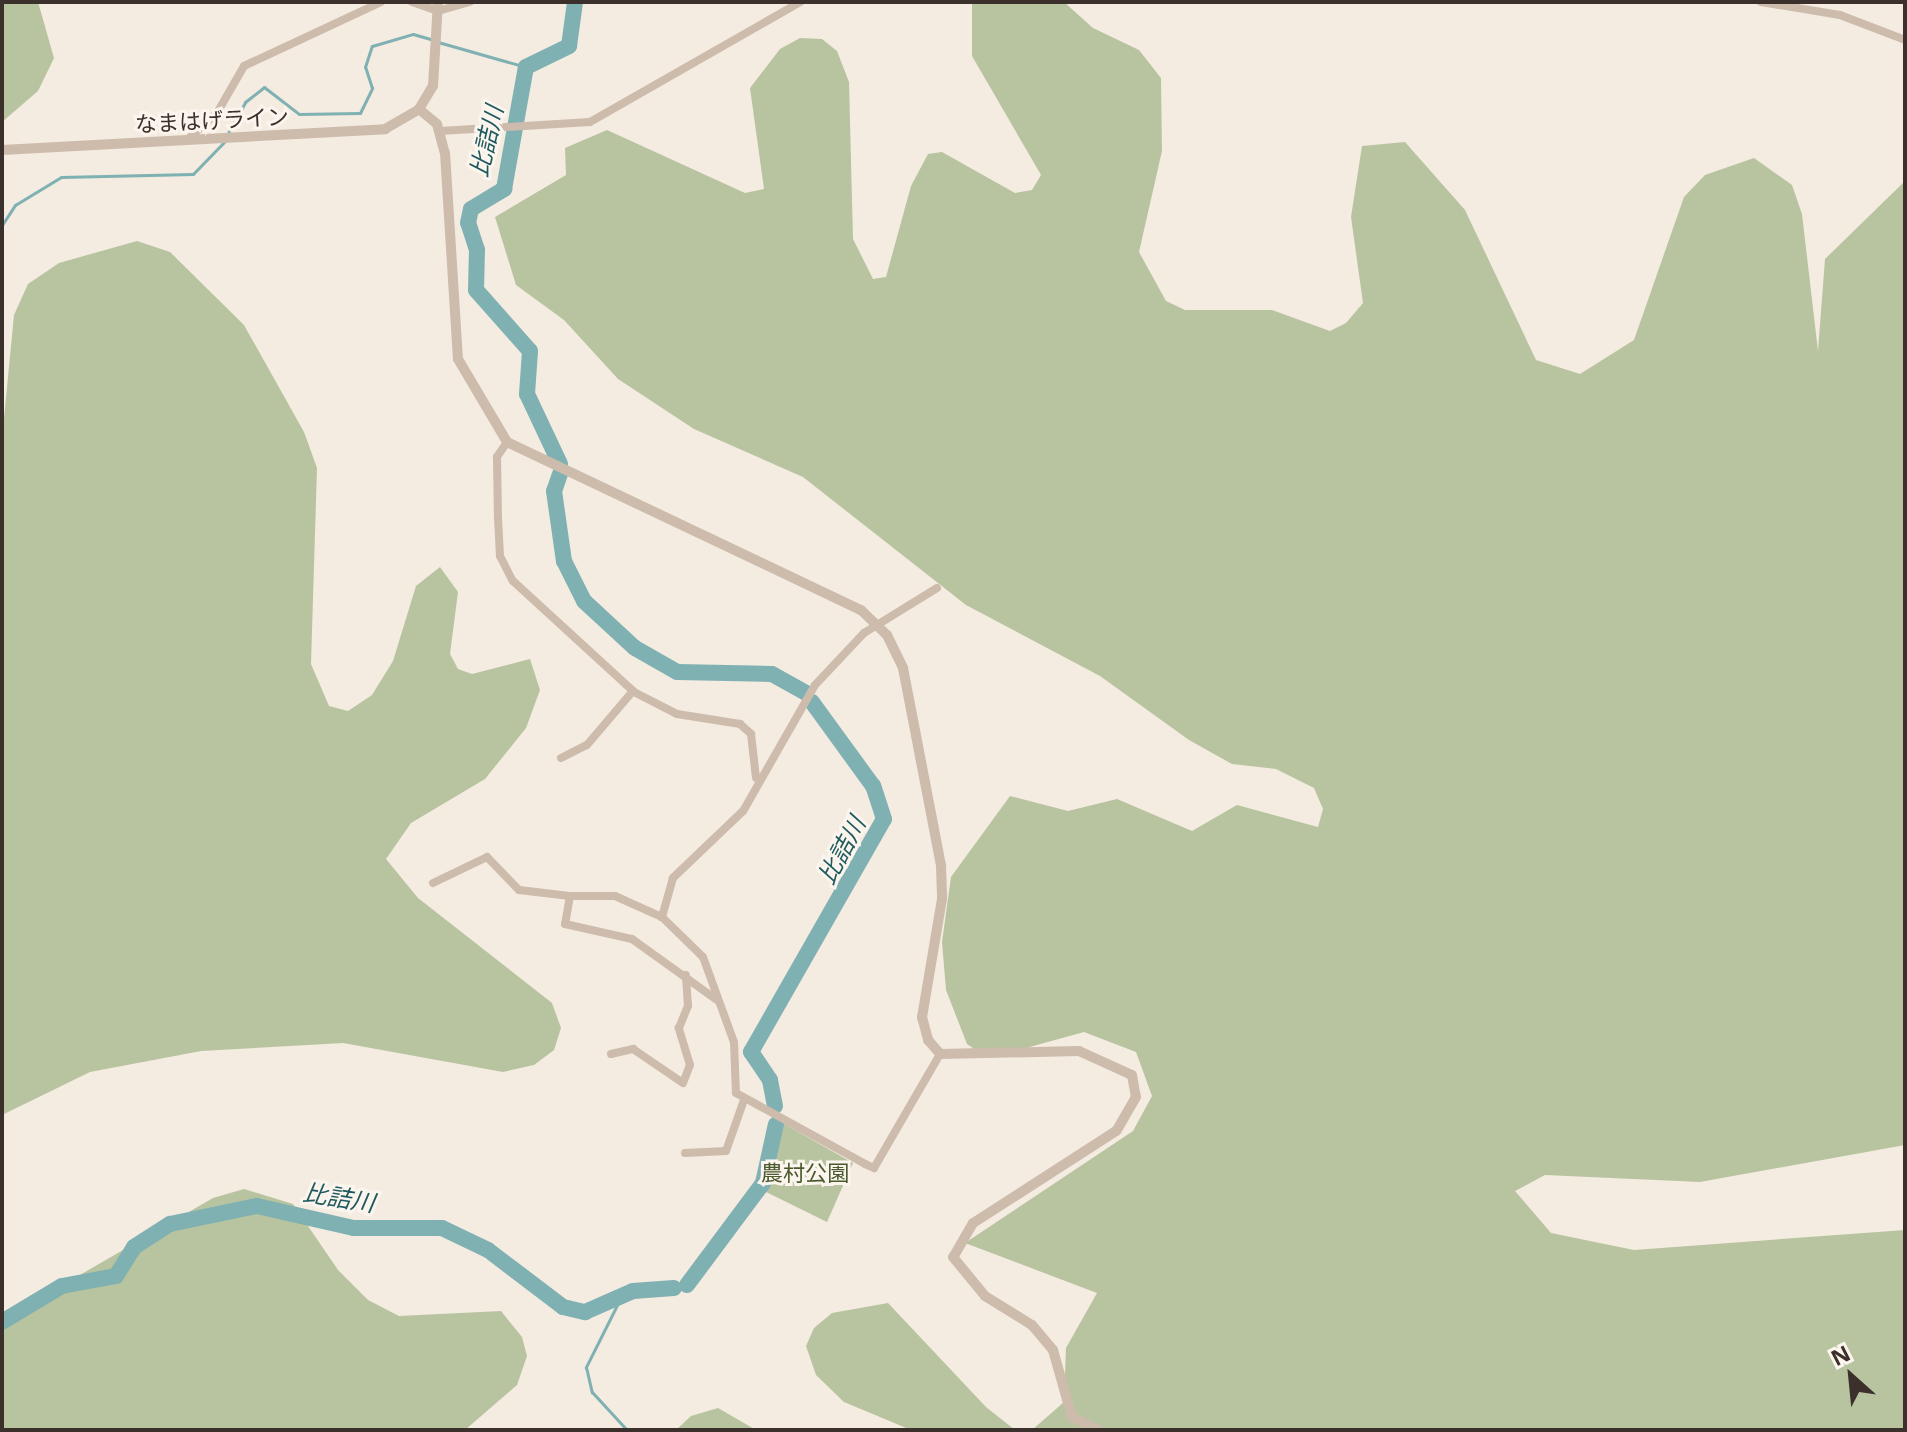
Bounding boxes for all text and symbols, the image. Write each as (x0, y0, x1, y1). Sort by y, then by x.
street label: なまはげライン (134, 103, 290, 137)
water label: 比詰川 (464, 103, 508, 179)
water label: 比詰川 (811, 811, 871, 889)
park label: 農村公園 (761, 1160, 849, 1186)
water label: 比詰川 (301, 1177, 377, 1217)
north arrow (1811, 1336, 1891, 1416)
text: N (1825, 1337, 1855, 1372)

